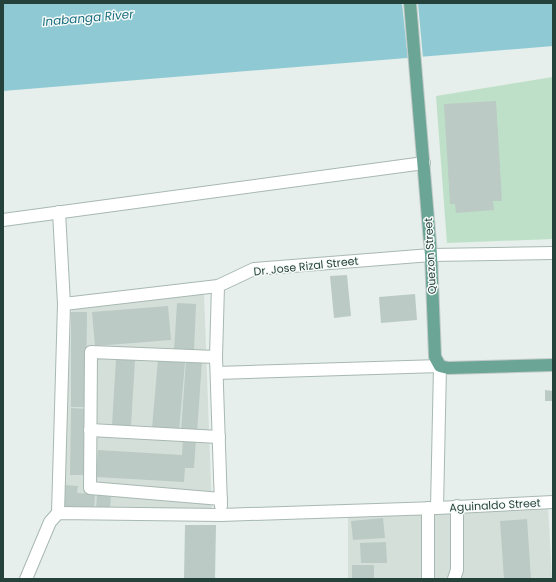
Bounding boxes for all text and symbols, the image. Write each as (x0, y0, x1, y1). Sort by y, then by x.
water label: Inabanga River (42, 5, 135, 30)
street label: Quezon Street (420, 217, 440, 295)
street label: Dr. Jose Rizal Street (253, 253, 359, 279)
street label: Aguinaldo Street (449, 495, 541, 515)

